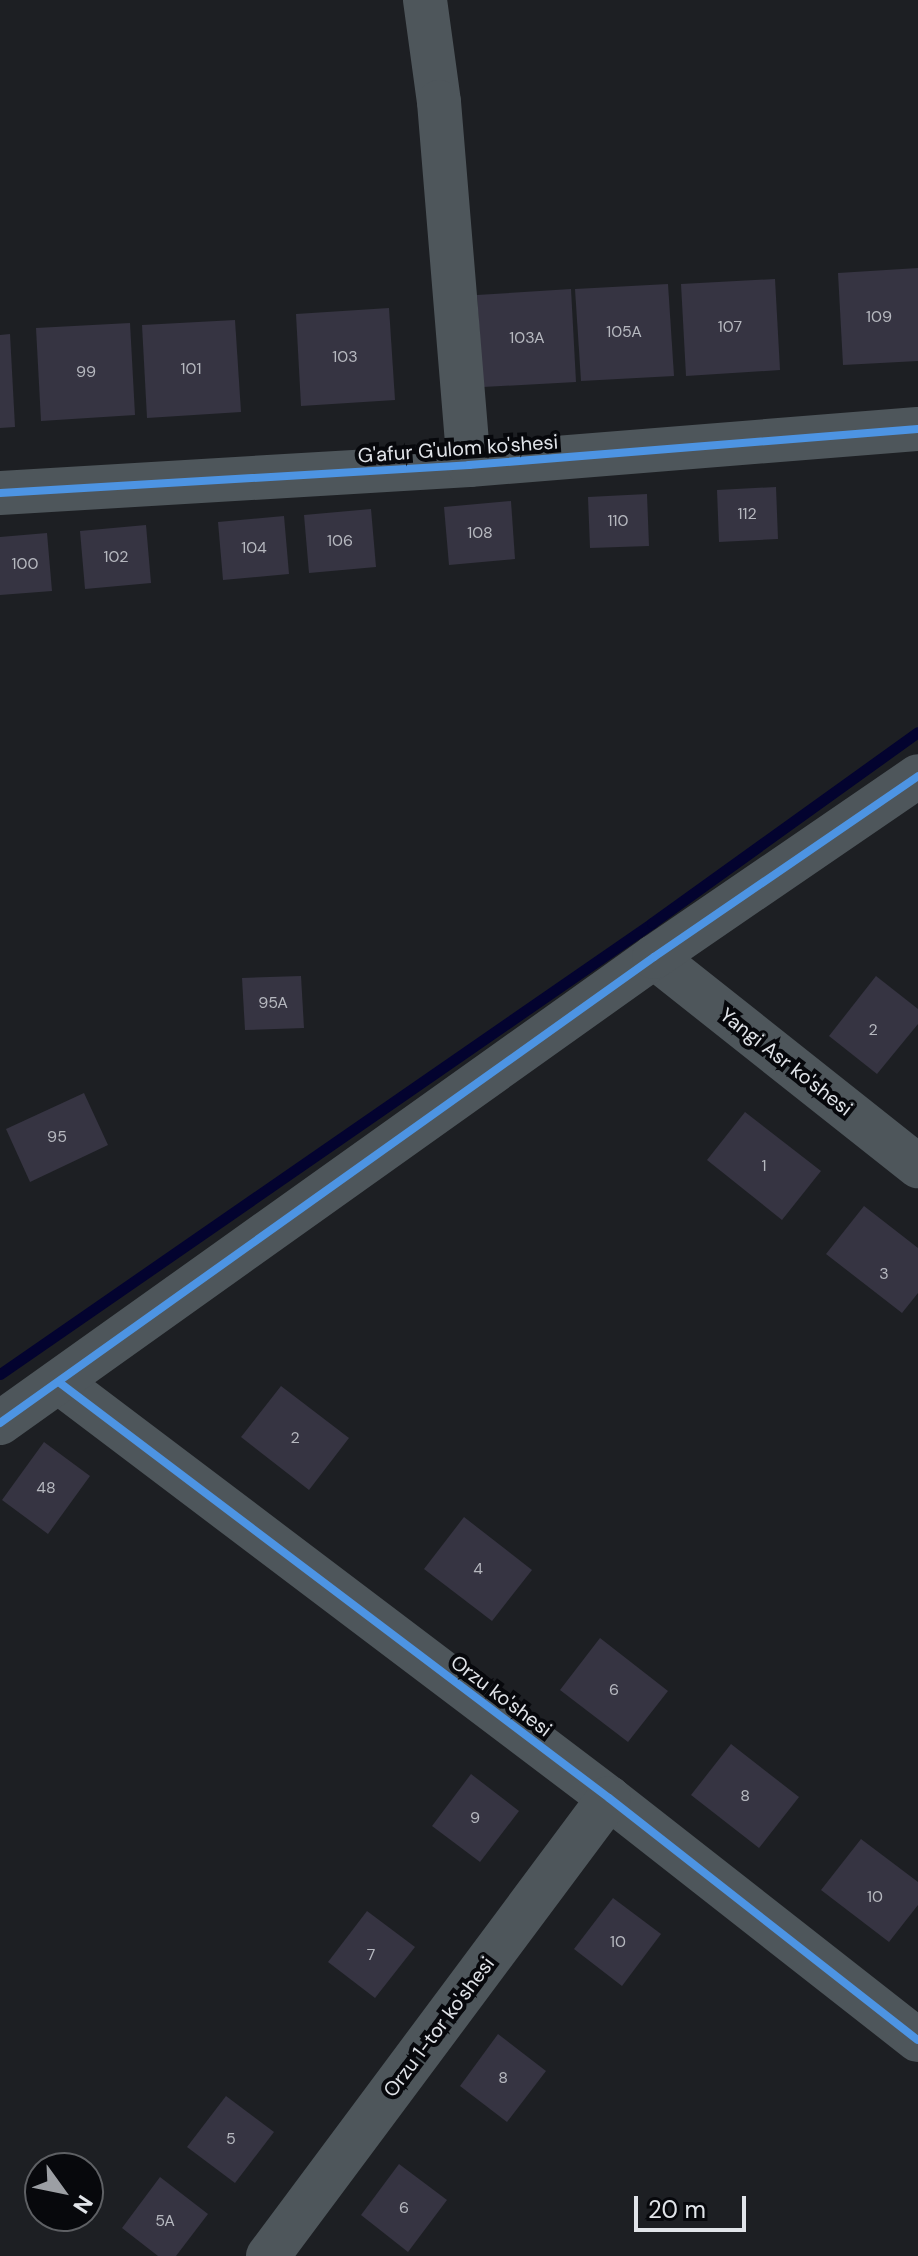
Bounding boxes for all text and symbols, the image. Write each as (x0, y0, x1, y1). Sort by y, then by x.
house number: 109 (866, 307, 892, 327)
house number: 107 (718, 317, 742, 337)
house number: 105A (606, 322, 642, 342)
house number: 103A (509, 328, 545, 348)
house number: 103 (332, 347, 358, 367)
house number: 101 (181, 359, 201, 379)
house number: 99 (76, 362, 96, 382)
street label: G'afur G'ulom ko'shesi (357, 430, 559, 468)
house number: 112 (737, 504, 757, 524)
house number: 110 (608, 511, 628, 531)
house number: 108 (467, 523, 493, 543)
house number: 106 (327, 531, 353, 551)
house number: 104 (241, 538, 267, 558)
house number: 102 (104, 547, 128, 567)
house number: 100 (12, 554, 38, 574)
house number: 95A (258, 993, 288, 1013)
street label: Yangi Asr ko'shesi (715, 1003, 857, 1121)
house number: 2 (868, 1020, 878, 1040)
house number: 95 (47, 1127, 67, 1147)
house number: 1 (762, 1156, 766, 1176)
house number: 3 (879, 1264, 889, 1284)
house number: 2 (290, 1428, 300, 1448)
house number: 48 (36, 1478, 56, 1498)
house number: 4 (473, 1559, 483, 1579)
street label: Orzu ko'shesi (446, 1650, 556, 1742)
house number: 6 (609, 1680, 619, 1700)
house number: 8 (740, 1786, 750, 1806)
house number: 9 (470, 1808, 480, 1828)
house number: 10 (867, 1887, 883, 1907)
house number: 10 (610, 1932, 626, 1952)
house number: 7 (367, 1945, 375, 1965)
street label: Orzu 1-tor ko'shesi (378, 1952, 500, 2102)
house number: 8 (498, 2068, 508, 2088)
house number: 5 (226, 2129, 236, 2149)
north arrow (24, 2152, 104, 2232)
scale bar (638, 2180, 750, 2230)
text: N (66, 2190, 99, 2219)
text: 20 m (648, 2194, 706, 2225)
house number: 6 (399, 2198, 409, 2218)
house number: 5A (155, 2211, 175, 2231)

